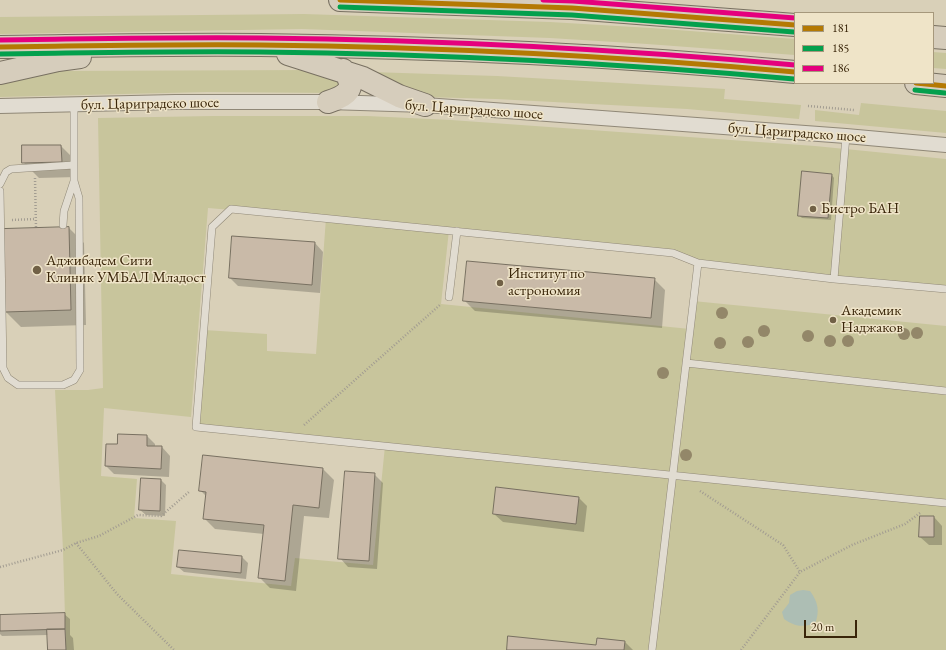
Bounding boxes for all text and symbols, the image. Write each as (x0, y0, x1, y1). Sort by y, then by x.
legend (794, 12, 934, 84)
text: 181 (832, 20, 849, 36)
text: 185 (832, 40, 849, 56)
text: 186 (832, 60, 849, 76)
street label: бул. Цариградско шосе (81, 94, 219, 114)
street label: бул. Цариградско шосе (404, 96, 544, 124)
street label: бул. Цариградско шосе (727, 119, 867, 147)
place label: Бистро БАН (821, 200, 899, 218)
marker: Бистро БАН (808, 204, 818, 214)
place label: Аджибадем Сити Клиник УМБАЛ Младост (46, 252, 206, 287)
marker: Аджибадем Сити Клиник УМБАЛ Младост (31, 264, 43, 276)
place label: Институт по астрономия (508, 265, 585, 300)
marker: Институт по астрономия (495, 278, 505, 288)
place label: Академик Наджаков (841, 302, 903, 337)
marker: Академик Наджаков (828, 315, 838, 325)
scale bar (806, 612, 859, 638)
text: 20 m (811, 619, 834, 635)

